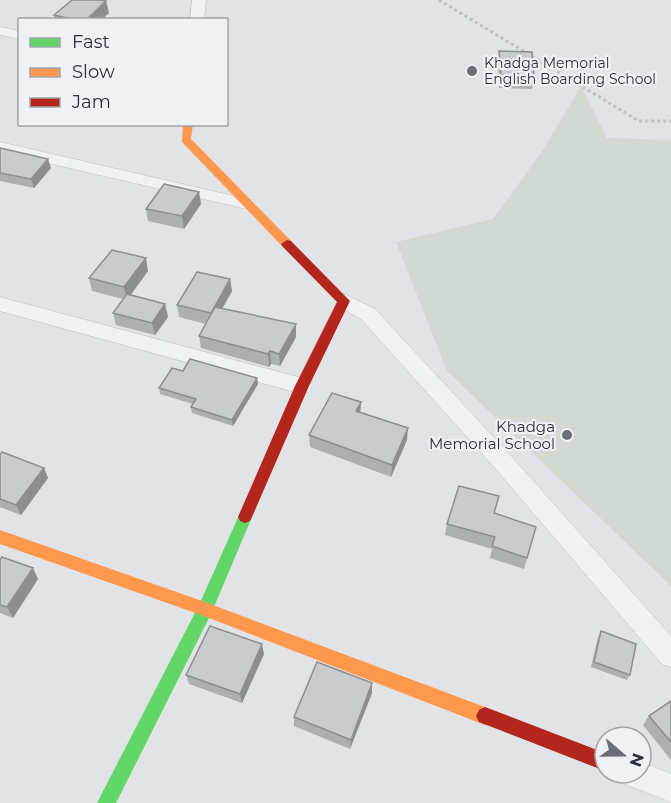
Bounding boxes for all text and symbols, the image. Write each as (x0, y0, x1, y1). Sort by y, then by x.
legend (18, 18, 228, 126)
text: Fast (72, 31, 110, 53)
place label: Khadga Memorial English Boarding School (484, 54, 656, 88)
text: Slow (72, 61, 115, 83)
marker: Khadga Memorial English Boarding School (465, 64, 479, 78)
text: Jam (71, 91, 111, 113)
place label: Khadga Memorial School (429, 417, 555, 453)
marker: Khadga Memorial School (560, 428, 574, 442)
north arrow (593, 725, 653, 785)
text: N (625, 751, 648, 769)

